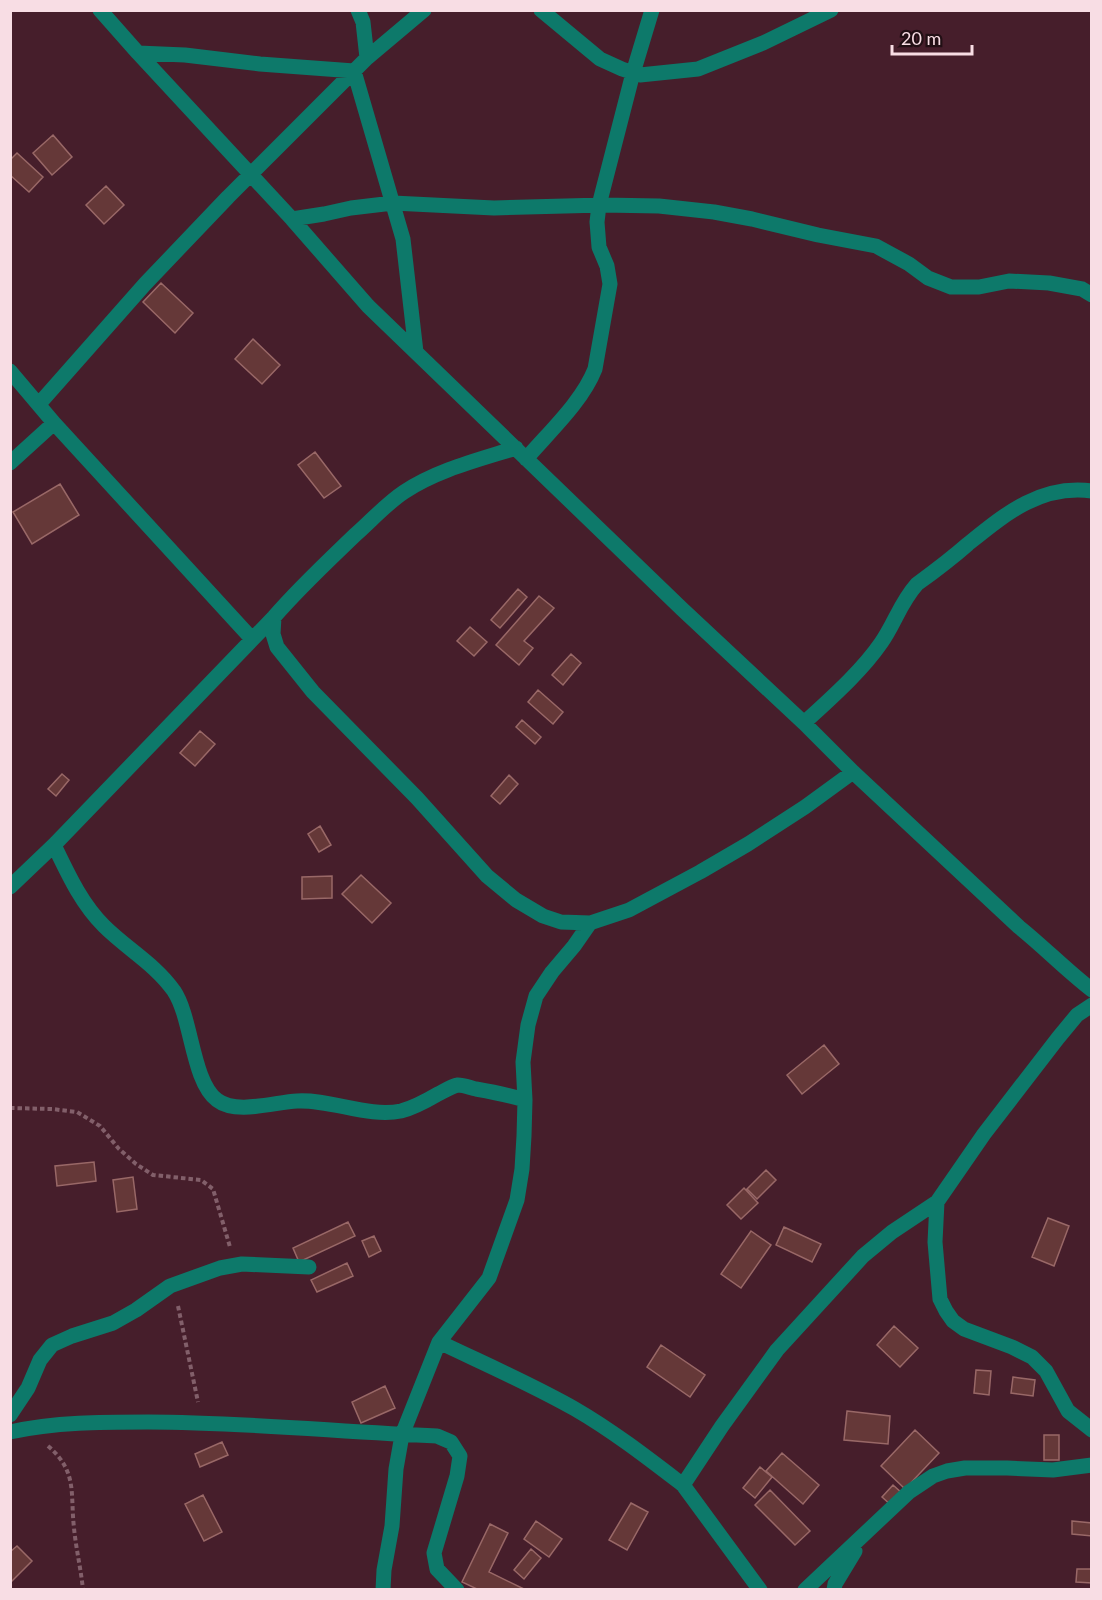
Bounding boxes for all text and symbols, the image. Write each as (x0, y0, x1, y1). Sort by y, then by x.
scale bar (892, 18, 972, 56)
text: 20 m (901, 27, 941, 49)

